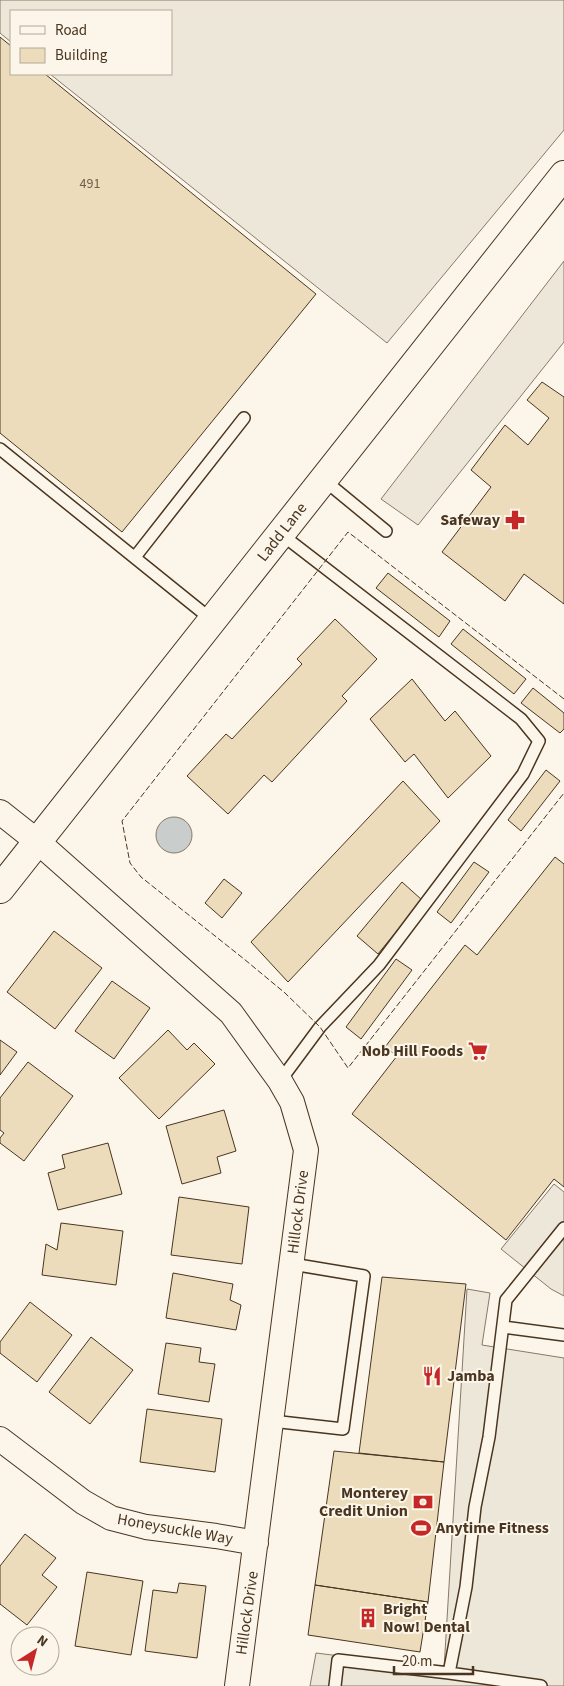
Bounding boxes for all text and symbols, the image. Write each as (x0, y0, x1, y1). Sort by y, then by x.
legend (10, 10, 172, 75)
text: Road (55, 20, 87, 41)
text: Building (55, 45, 108, 66)
house number: 491 (80, 174, 100, 194)
street label: Ladd Lane (252, 498, 312, 566)
place label: Safeway (440, 509, 501, 531)
pharmacy icon: Safeway (504, 509, 526, 531)
place label: Nob Hill Foods (361, 1040, 463, 1062)
supermarket icon: Nob Hill Foods (467, 1040, 489, 1062)
street label: Hillock Drive (282, 1169, 314, 1255)
restaurant icon: Jamba (421, 1365, 443, 1387)
place label: Jamba (447, 1365, 495, 1387)
place label: Monterey Credit Union (319, 1482, 409, 1522)
bank icon: Monterey Credit Union (412, 1491, 434, 1513)
street label: Honeysuckle Way (115, 1508, 235, 1550)
sports icon: Anytime Fitness (410, 1517, 432, 1539)
place label: Anytime Fitness (435, 1517, 549, 1539)
street label: Hillock Drive (230, 1570, 264, 1656)
place label: Bright Now! Dental (383, 1598, 470, 1638)
building icon: Bright Now! Dental (357, 1607, 379, 1629)
north arrow (10, 1626, 60, 1676)
text: N (32, 1630, 52, 1652)
scale bar (394, 1644, 473, 1676)
text: 20 m (402, 1651, 432, 1672)

